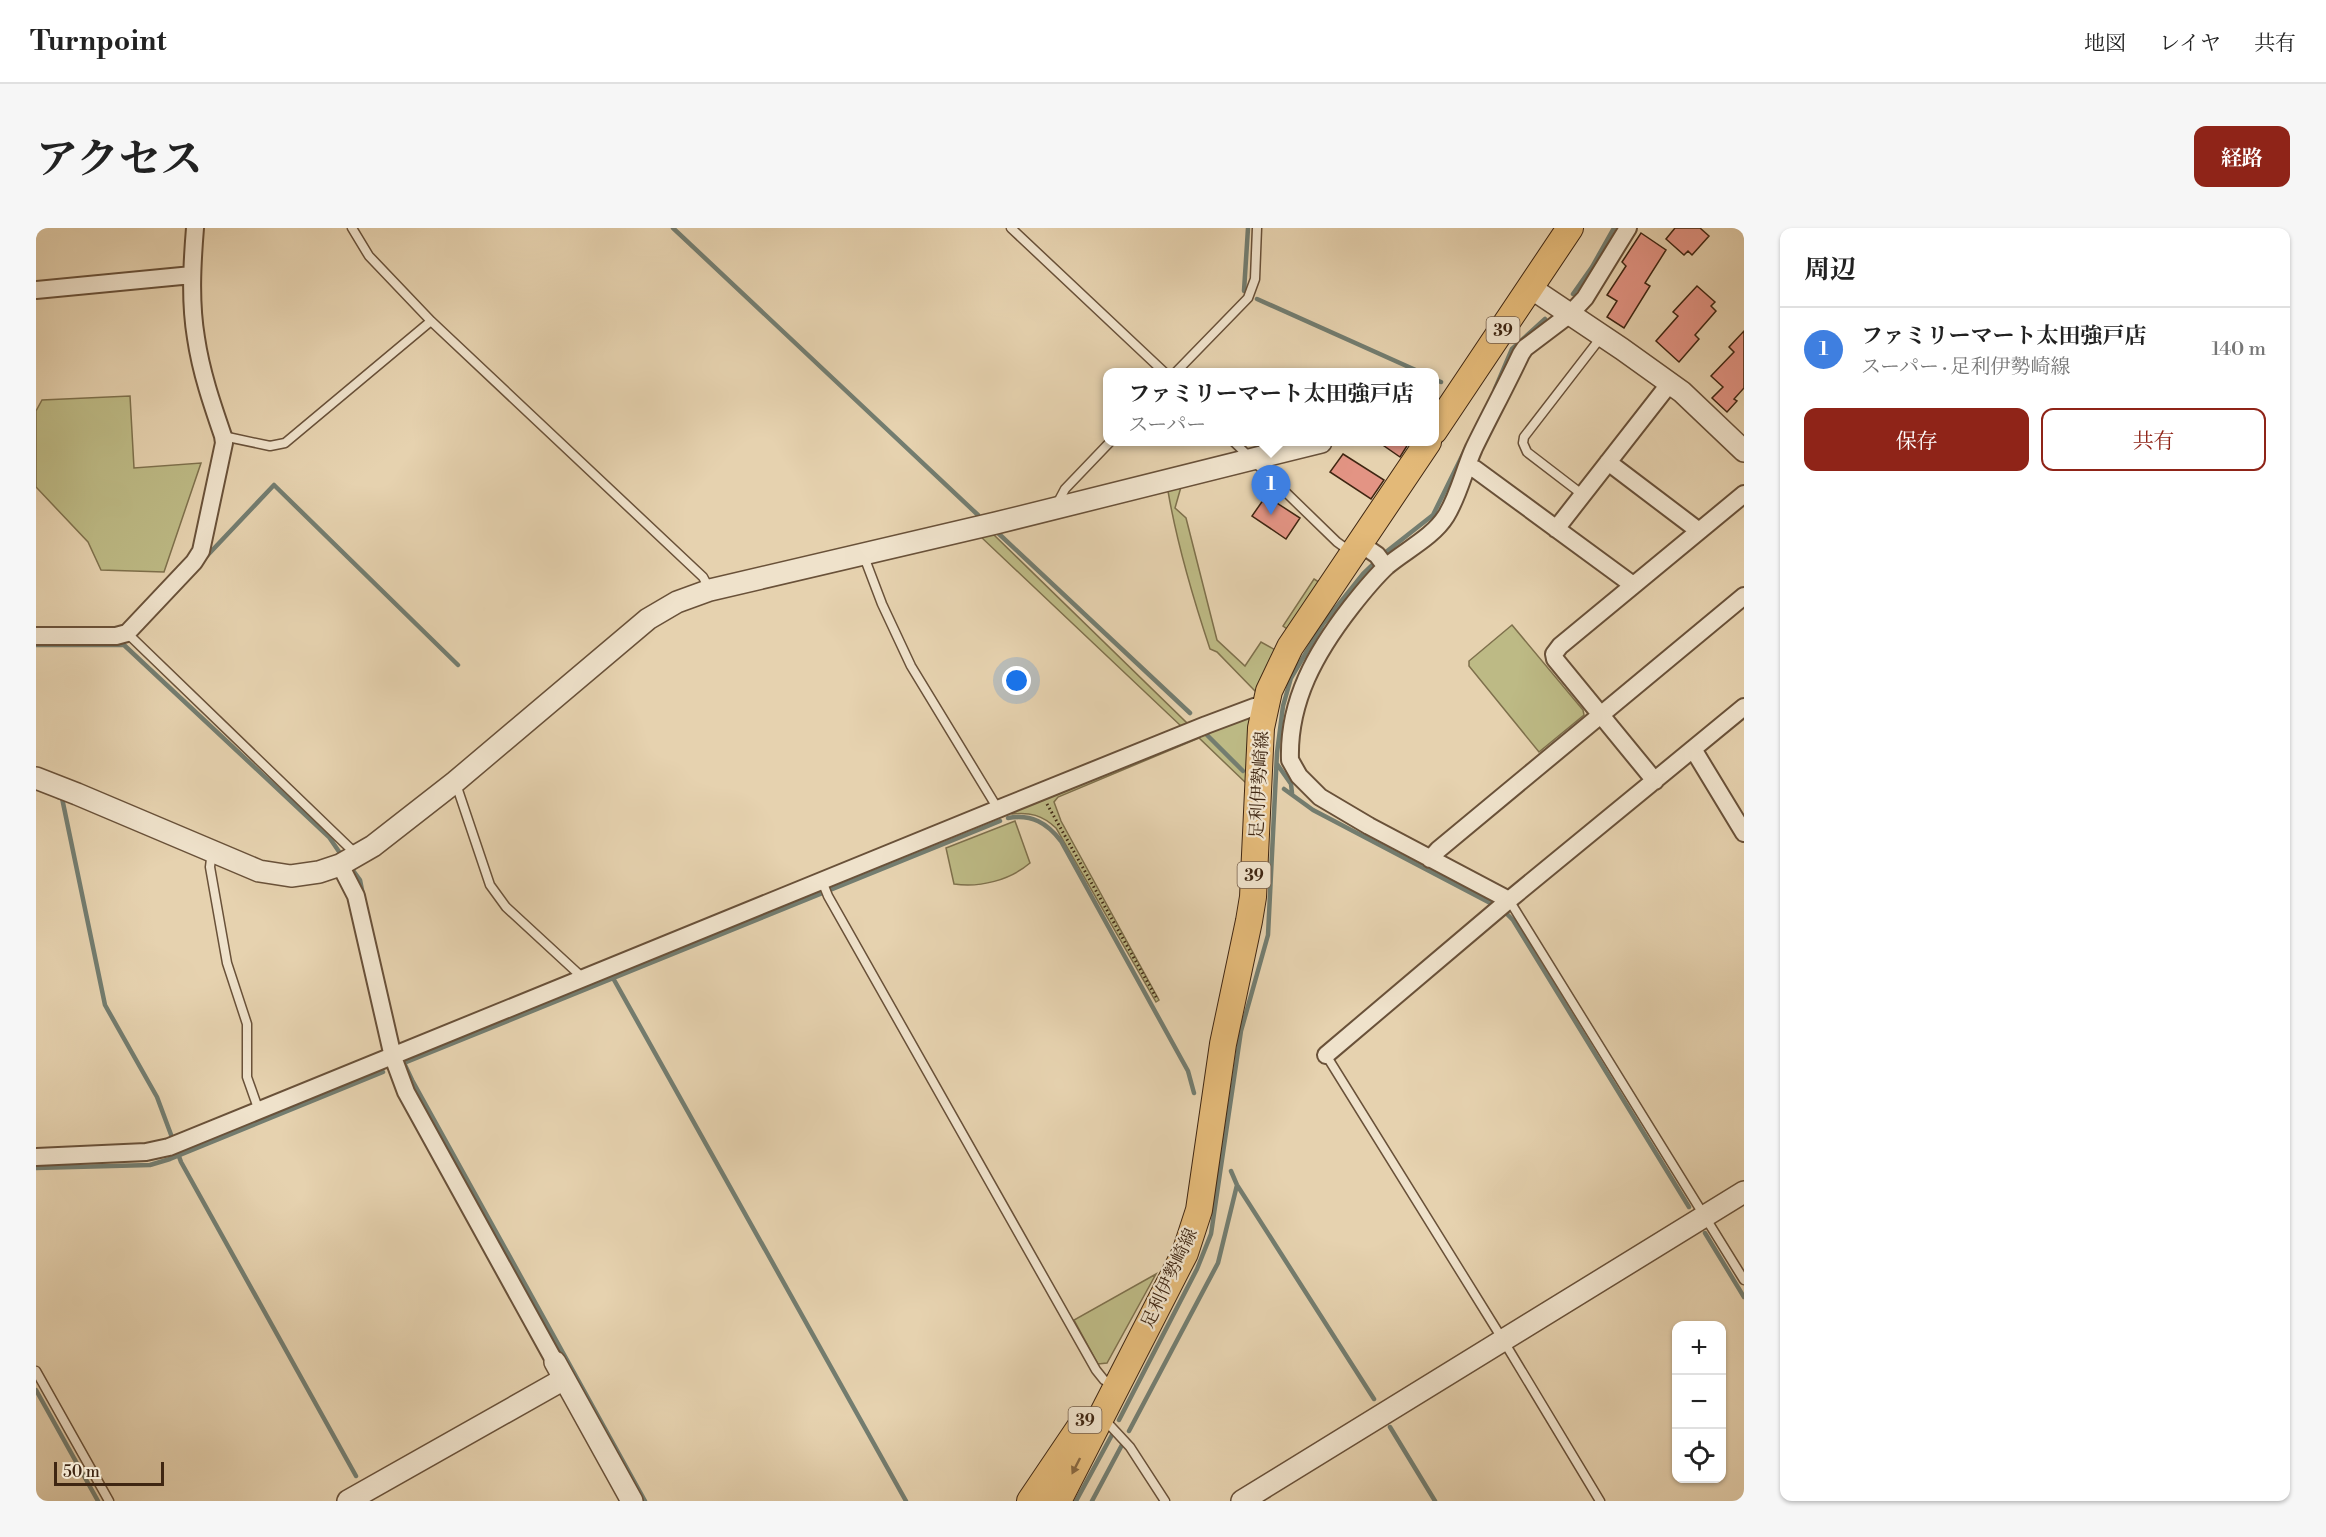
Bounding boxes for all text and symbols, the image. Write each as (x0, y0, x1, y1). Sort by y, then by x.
text: Turnpoint (30, 24, 166, 59)
text: 地図 (2084, 31, 2126, 57)
text: レイヤ (2159, 31, 2221, 57)
text: 共有 (2254, 31, 2296, 57)
button: 経路 (2194, 126, 2290, 187)
text: アクセス (36, 134, 203, 187)
text: 周辺 (1804, 254, 1856, 286)
road number: 39 (1486, 317, 1520, 343)
text: ファミリーマート太田強戸店 (1861, 323, 2147, 350)
text: 1 (1819, 337, 1828, 362)
text: 140 m (2211, 337, 2266, 362)
text: スーパー · 足利伊勢崎線 (1861, 355, 2071, 380)
popup (1103, 368, 1439, 446)
text: ファミリーマート太田強戸店 (1128, 381, 1414, 408)
button: 保存 (1804, 408, 2029, 471)
button: 共有 (2041, 408, 2266, 471)
text: スーパー (1128, 413, 1206, 438)
pin: 1 (1252, 466, 1290, 515)
your location (1002, 666, 1031, 695)
street label: 足利伊勢崎線 (1245, 730, 1274, 840)
road number: 39 (1238, 862, 1270, 888)
street label: 足利伊勢崎線 (1136, 1224, 1203, 1332)
map controls (1672, 1321, 1726, 1483)
button: + (1672, 1321, 1726, 1375)
button: − (1672, 1375, 1726, 1429)
road number: 39 (1068, 1407, 1102, 1433)
button: locate (1672, 1429, 1726, 1483)
one-way arrow (1071, 1458, 1081, 1475)
scale bar (54, 1459, 164, 1486)
text: 50 m (63, 1462, 100, 1482)

